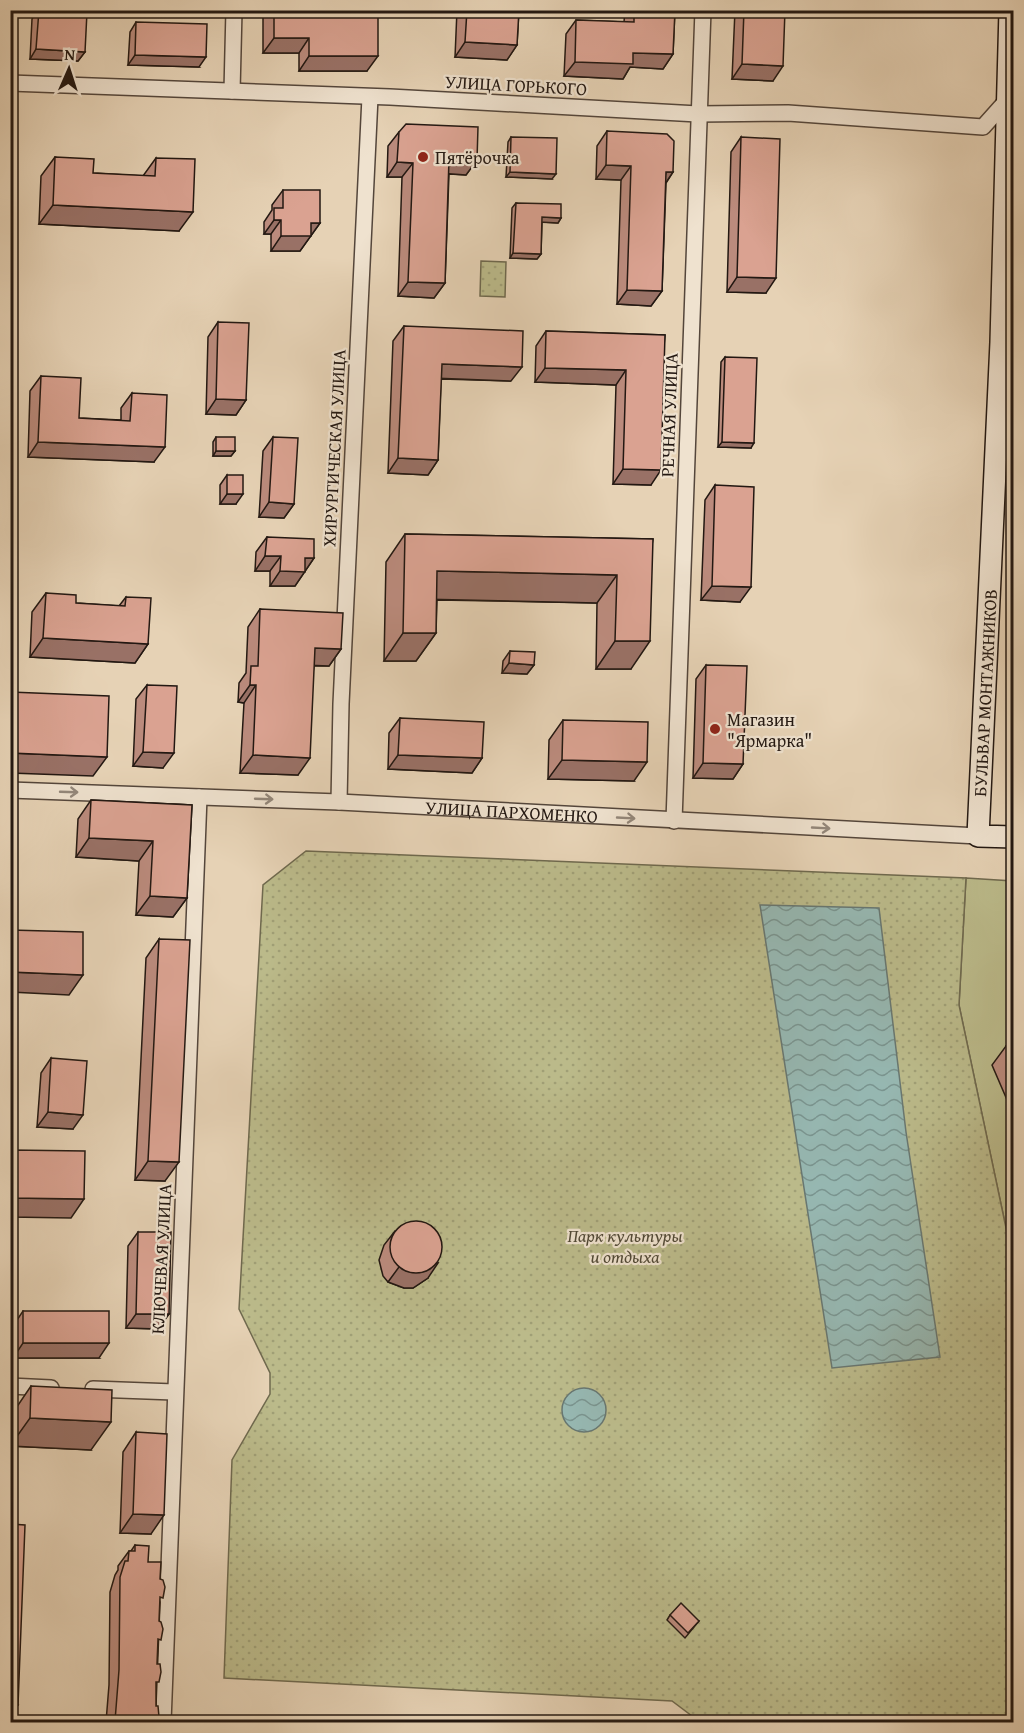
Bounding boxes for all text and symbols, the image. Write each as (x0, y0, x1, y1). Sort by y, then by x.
north arrow (39, 39, 99, 99)
text: N (64, 42, 76, 66)
street label: УЛИЦА ГОРЬКОГО (444, 68, 588, 102)
place label: Пятёрочка (435, 144, 520, 171)
marker: Пятёрочка (416, 150, 430, 164)
street label: ХИРУРГИЧЕСКАЯ УЛИЦА (315, 348, 353, 548)
street label: РЕЧНАЯ УЛИЦА (653, 352, 685, 478)
street label: БУЛЬВАР МОНТАЖНИКОВ (966, 589, 1004, 797)
place label: Магазин "Ярмарка" (727, 706, 812, 754)
marker: Магазин "Ярмарка" (708, 722, 722, 736)
one-way arrow (58, 787, 78, 798)
street label: УЛИЦА ПАРХОМЕНКО (425, 793, 598, 829)
one-way arrow (253, 794, 273, 805)
one-way arrow (616, 813, 636, 824)
one-way arrow (811, 823, 831, 834)
street label: КЛЮЧЕВАЯ УЛИЦА (144, 1183, 178, 1335)
park label: Парк культуры и отдыха (567, 1222, 683, 1270)

